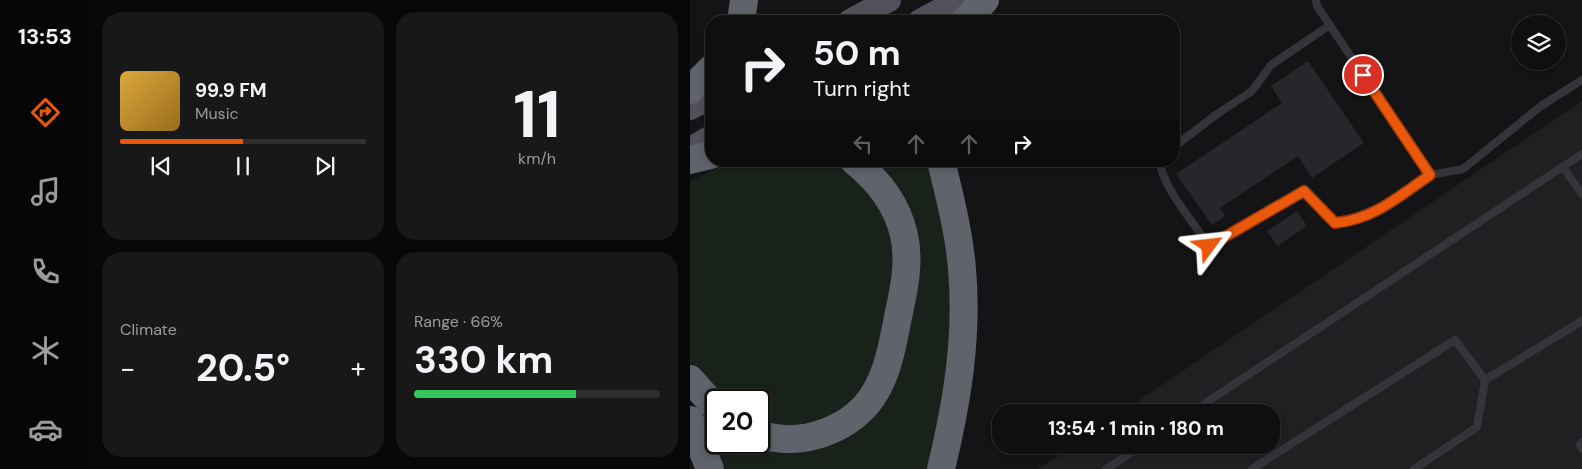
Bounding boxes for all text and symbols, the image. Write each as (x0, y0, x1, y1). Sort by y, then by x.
map controls (1511, 15, 1566, 70)
button: layers (1511, 15, 1566, 70)
text: 13:53 (18, 22, 72, 51)
text: 50 m (813, 30, 901, 76)
icon: right (730, 35, 795, 100)
pin (1342, 54, 1384, 96)
icon: arrive (1349, 61, 1377, 89)
text: 11 (513, 73, 561, 157)
text: Turn right (813, 74, 910, 103)
text: 99.9 FM (195, 78, 267, 103)
icon: directions (28, 95, 63, 130)
text: Music (195, 103, 239, 124)
icon: left (849, 130, 877, 158)
icon: ahead (902, 130, 930, 158)
icon: ahead (955, 130, 983, 158)
icon: right (1008, 130, 1036, 158)
text: km/h (518, 148, 556, 169)
icon: previous (147, 152, 175, 180)
icon: pause (229, 152, 257, 180)
icon: next (311, 152, 339, 180)
icon: music (28, 174, 63, 209)
position arrow (1182, 219, 1234, 271)
icon: phone (28, 254, 63, 289)
text: Range · 66% (414, 311, 503, 332)
text: Climate (120, 319, 177, 340)
icon: climate (28, 333, 63, 368)
text: 330 km (414, 335, 553, 385)
text: 20.5° (196, 343, 290, 393)
text: − (120, 350, 135, 387)
text: + (351, 350, 366, 387)
speed limit sign: 20 (705, 389, 770, 454)
icon: car (28, 412, 63, 447)
text: 13:54 · 1 min · 180 m (1048, 416, 1224, 441)

